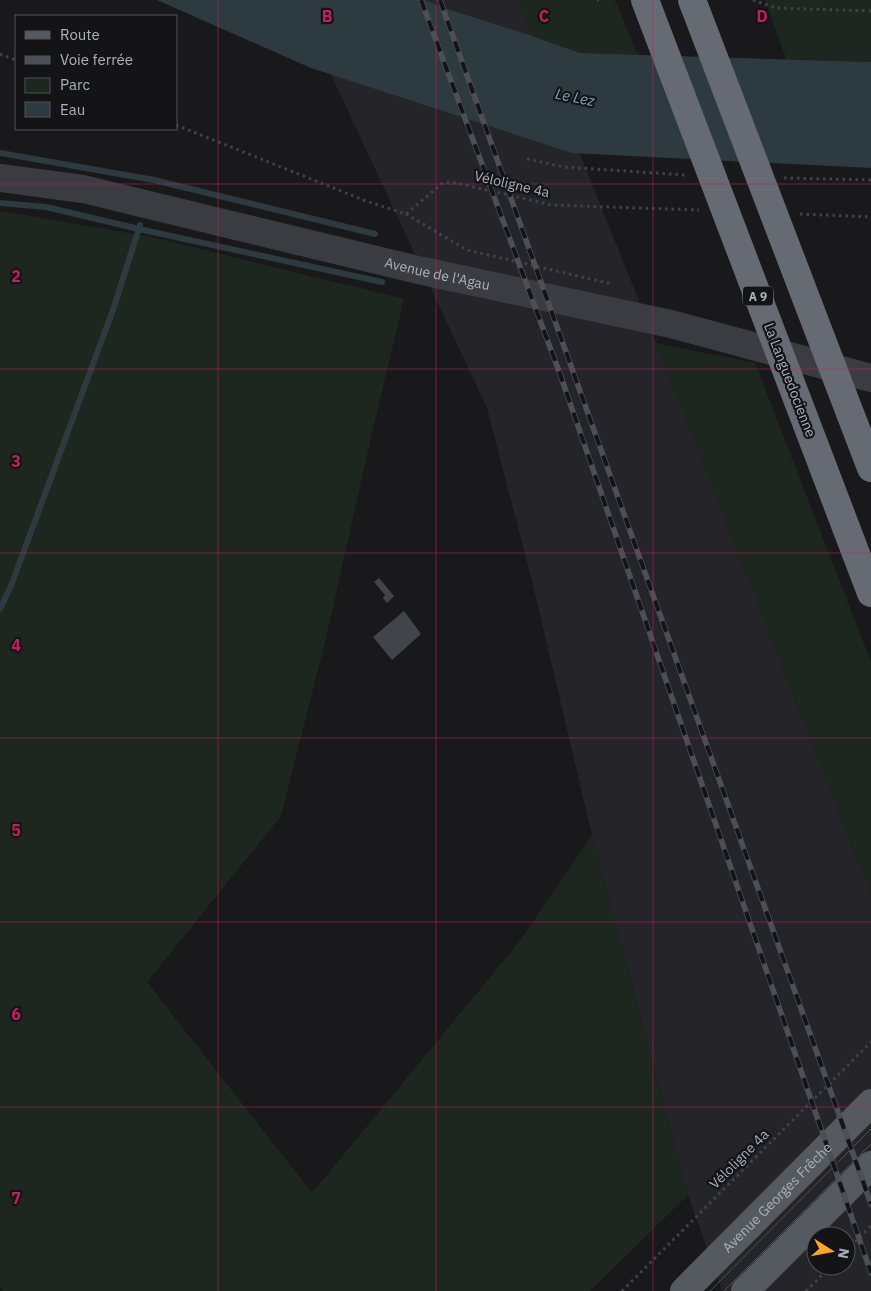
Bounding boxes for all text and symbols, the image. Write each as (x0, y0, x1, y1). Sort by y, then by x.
text: B (322, 6, 333, 26)
text: C (539, 6, 549, 26)
text: D (756, 6, 768, 26)
legend (15, 15, 178, 130)
text: Route (60, 25, 100, 44)
text: Voie ferrée (60, 50, 133, 69)
text: Parc (60, 75, 90, 94)
water label: Le Lez (554, 84, 597, 110)
text: Eau (60, 100, 85, 119)
street label: Véloligne 4a (472, 167, 552, 202)
street label: Avenue de l'Agau (383, 253, 492, 294)
text: 2 (11, 266, 21, 286)
road number: A 9 (743, 286, 773, 306)
street label: La Languedocienne (760, 320, 820, 440)
text: 3 (11, 451, 21, 471)
text: 4 (11, 635, 21, 655)
text: 5 (11, 820, 21, 840)
text: 6 (11, 1004, 21, 1024)
street label: Véloligne 4a (705, 1125, 773, 1193)
street label: Avenue Georges Frêche (718, 1138, 836, 1256)
text: 7 (11, 1188, 21, 1208)
north arrow (806, 1226, 856, 1276)
text: N (834, 1247, 854, 1260)

